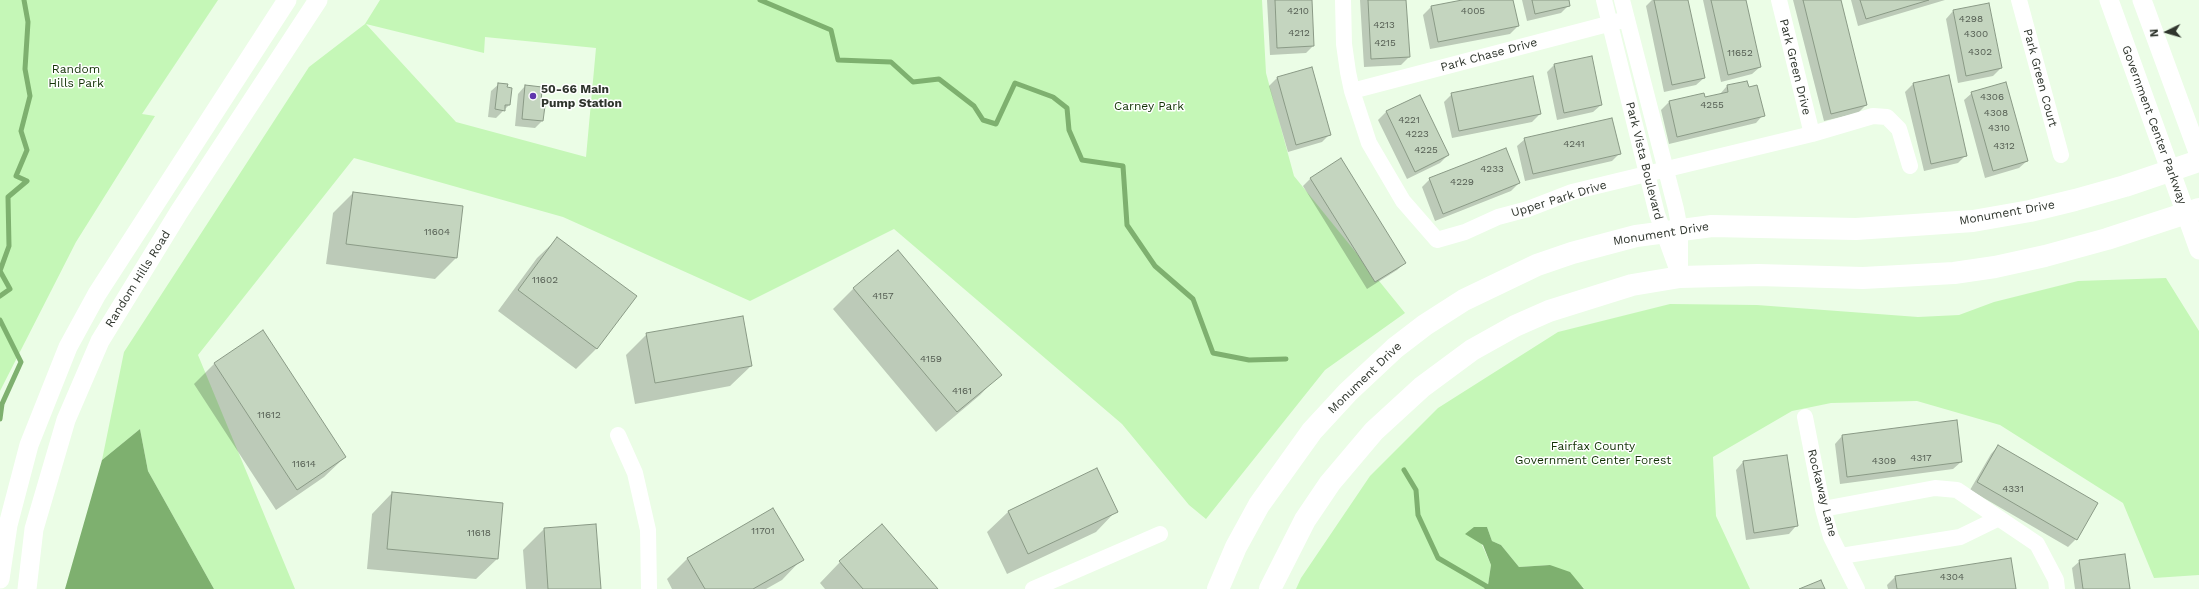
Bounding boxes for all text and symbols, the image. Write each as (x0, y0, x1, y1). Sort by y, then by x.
house number: 4210 (1287, 5, 1309, 17)
house number: 4005 (1461, 5, 1485, 17)
north arrow (2147, 12, 2187, 52)
house number: 4298 (1959, 13, 1983, 25)
street label: Park Green Drive (1776, 17, 1814, 117)
house number: 4213 (1373, 19, 1395, 31)
house number: 4212 (1288, 27, 1310, 39)
street label: Park Green Court (2020, 27, 2060, 129)
house number: 4300 (1964, 28, 1988, 40)
text: N (2148, 28, 2161, 38)
street label: Park Chase Drive (1439, 35, 1539, 75)
house number: 4215 (1374, 37, 1396, 49)
street label: Government Center Parkway (2119, 44, 2189, 206)
house number: 4302 (1968, 46, 1992, 58)
house number: 11652 (1727, 47, 1753, 59)
park label: Random Hills Park (48, 62, 104, 90)
place label: 50-66 Main Pump Station (541, 82, 622, 110)
marker: 50-66 Main Pump Station (528, 91, 538, 101)
house number: 4306 (1980, 91, 2004, 103)
park label: Carney Park (1114, 99, 1184, 113)
house number: 4255 (1700, 99, 1724, 111)
street label: Park Vista Boulevard (1622, 101, 1666, 221)
house number: 4308 (1984, 107, 2008, 119)
house number: 4221 (1398, 114, 1420, 126)
house number: 4310 (1988, 122, 2010, 134)
house number: 4223 (1405, 128, 1429, 140)
house number: 4241 (1563, 138, 1585, 150)
house number: 4312 (1993, 140, 2015, 152)
house number: 4225 (1414, 144, 1438, 156)
house number: 4233 (1480, 163, 1504, 175)
house number: 4229 (1450, 176, 1474, 188)
street label: Upper Park Drive (1509, 178, 1609, 220)
street label: Monument Drive (1958, 198, 2056, 228)
street label: Monument Drive (1612, 219, 1710, 249)
house number: 11604 (424, 226, 450, 238)
street label: Random Hills Road (102, 228, 174, 330)
house number: 11602 (532, 274, 558, 286)
house number: 4157 (872, 290, 894, 302)
street label: Monument Drive (1325, 339, 1405, 417)
house number: 4159 (920, 353, 942, 365)
house number: 4161 (952, 385, 972, 397)
house number: 11612 (257, 409, 281, 421)
park label: Fairfax County Government Center Forest (1515, 439, 1671, 467)
street label: Rockaway Lane (1804, 448, 1840, 538)
house number: 4317 (1910, 452, 1932, 464)
house number: 4309 (1872, 455, 1896, 467)
house number: 11614 (292, 458, 316, 470)
house number: 4331 (2002, 483, 2024, 495)
house number: 11701 (751, 525, 775, 537)
house number: 11618 (467, 527, 491, 539)
house number: 4304 (1940, 571, 1964, 583)

